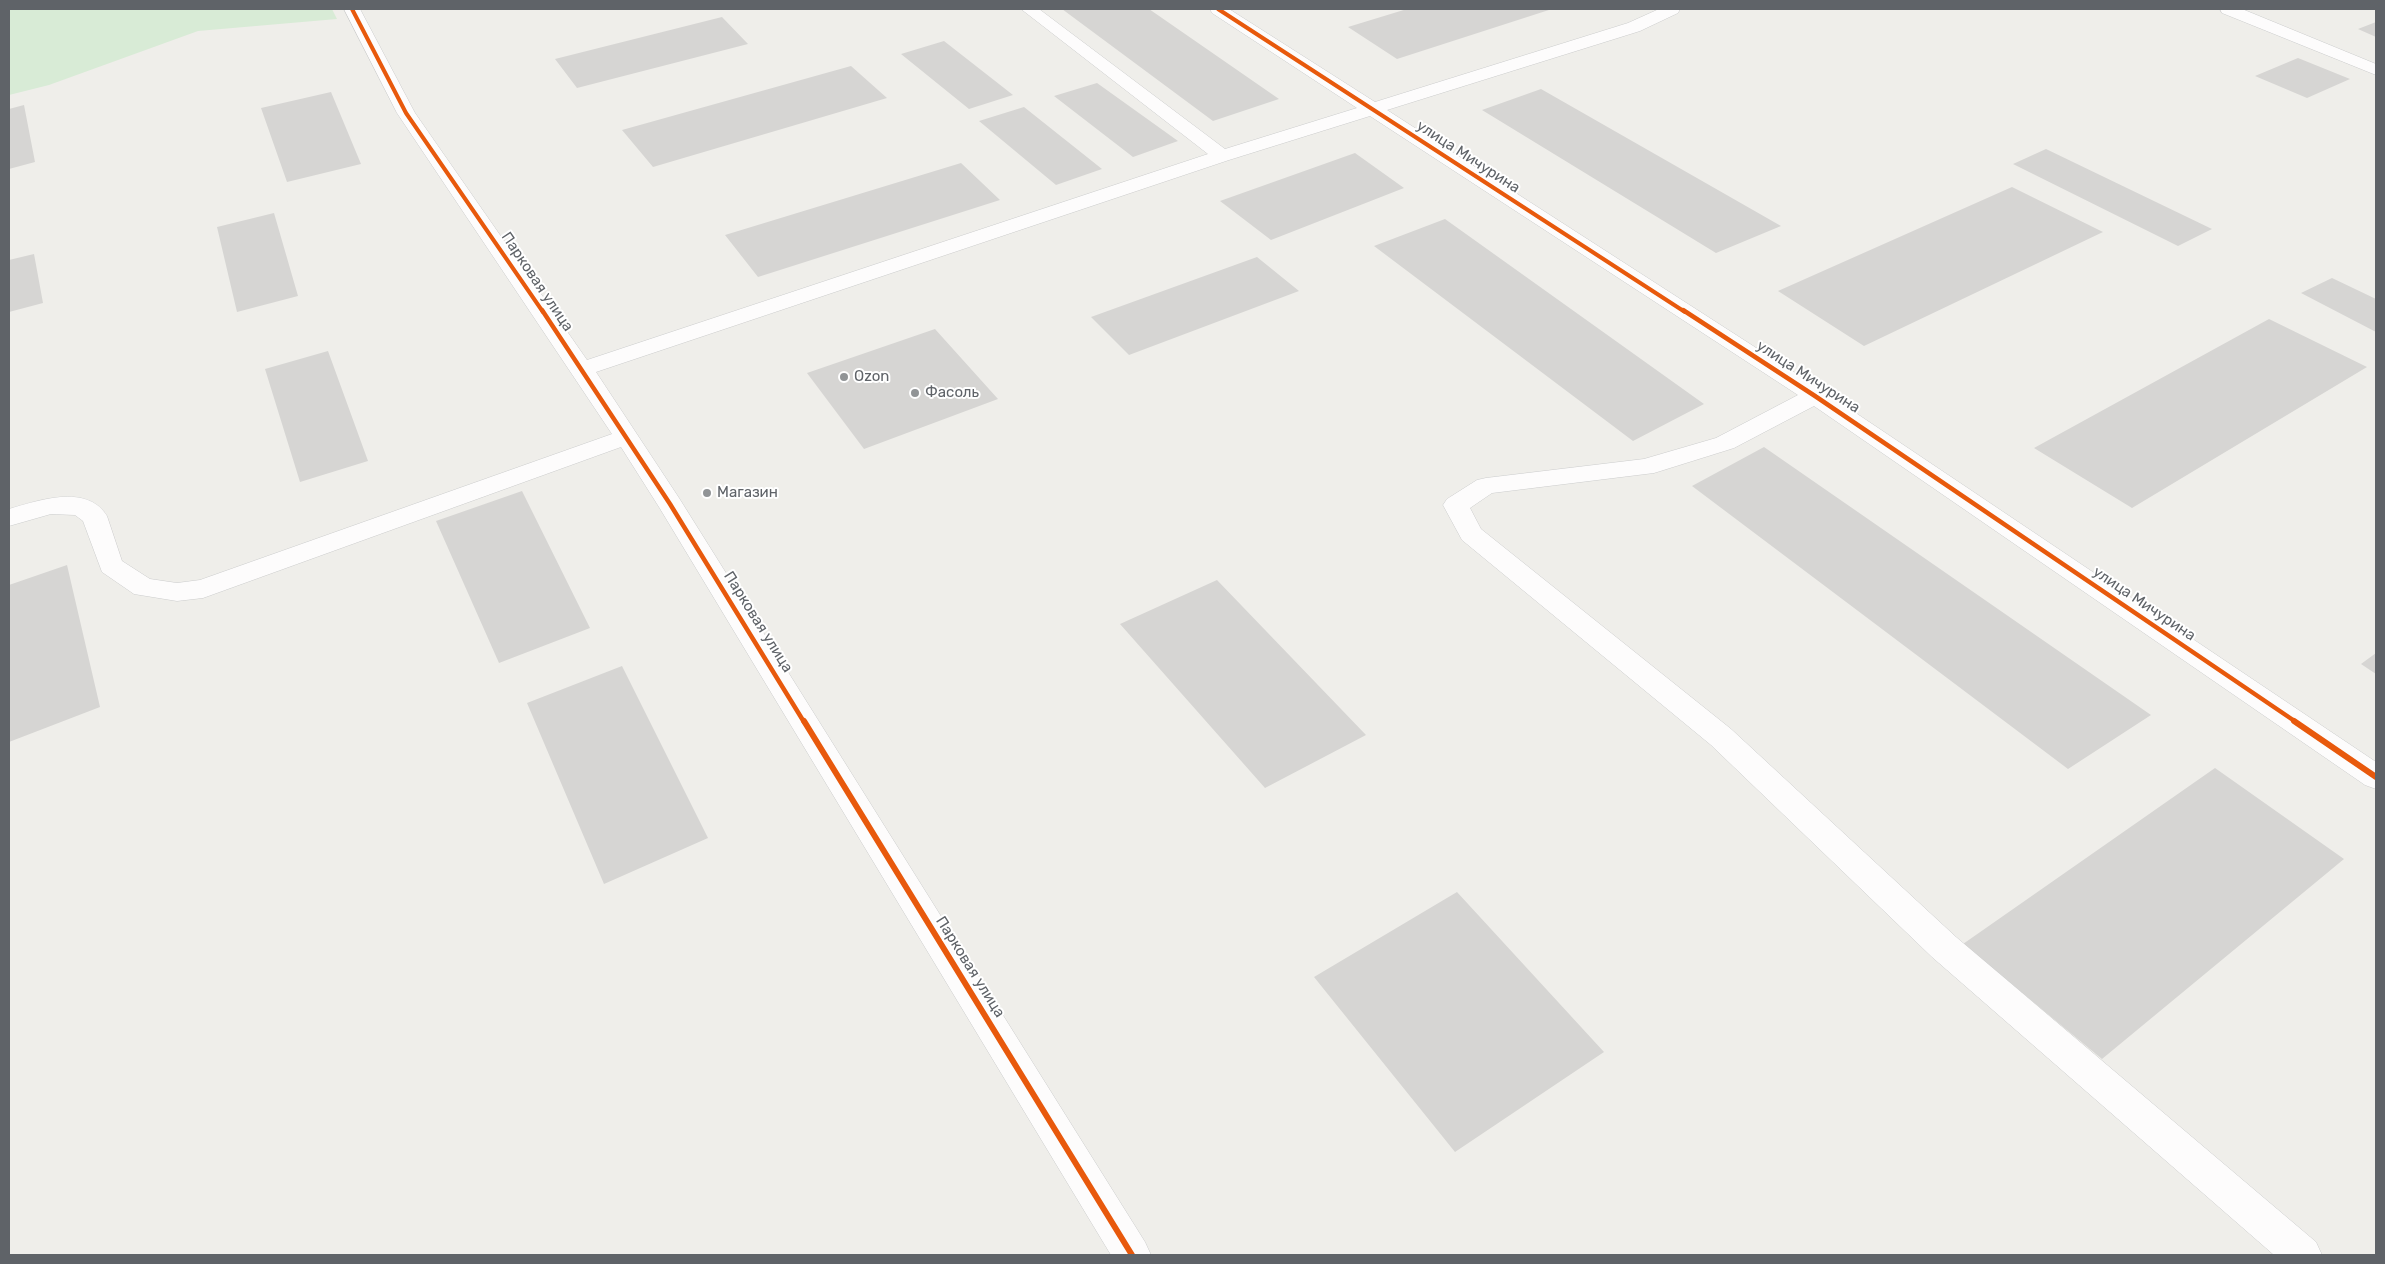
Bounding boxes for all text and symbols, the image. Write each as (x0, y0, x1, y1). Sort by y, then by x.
street label: улица Мичурина (1413, 117, 1523, 197)
street label: Парковая улица (497, 229, 577, 335)
street label: улица Мичурина (1753, 337, 1863, 417)
place label: Ozon (854, 368, 889, 386)
marker: Ozon (838, 371, 850, 383)
place label: Фасоль (925, 384, 979, 402)
marker: Фасоль (909, 387, 921, 399)
place label: Магазин (717, 484, 778, 502)
marker: Магазин (701, 487, 713, 499)
street label: улица Мичурина (2089, 563, 2199, 645)
street label: Парковая улица (720, 568, 796, 676)
street label: Парковая улица (932, 913, 1008, 1021)

